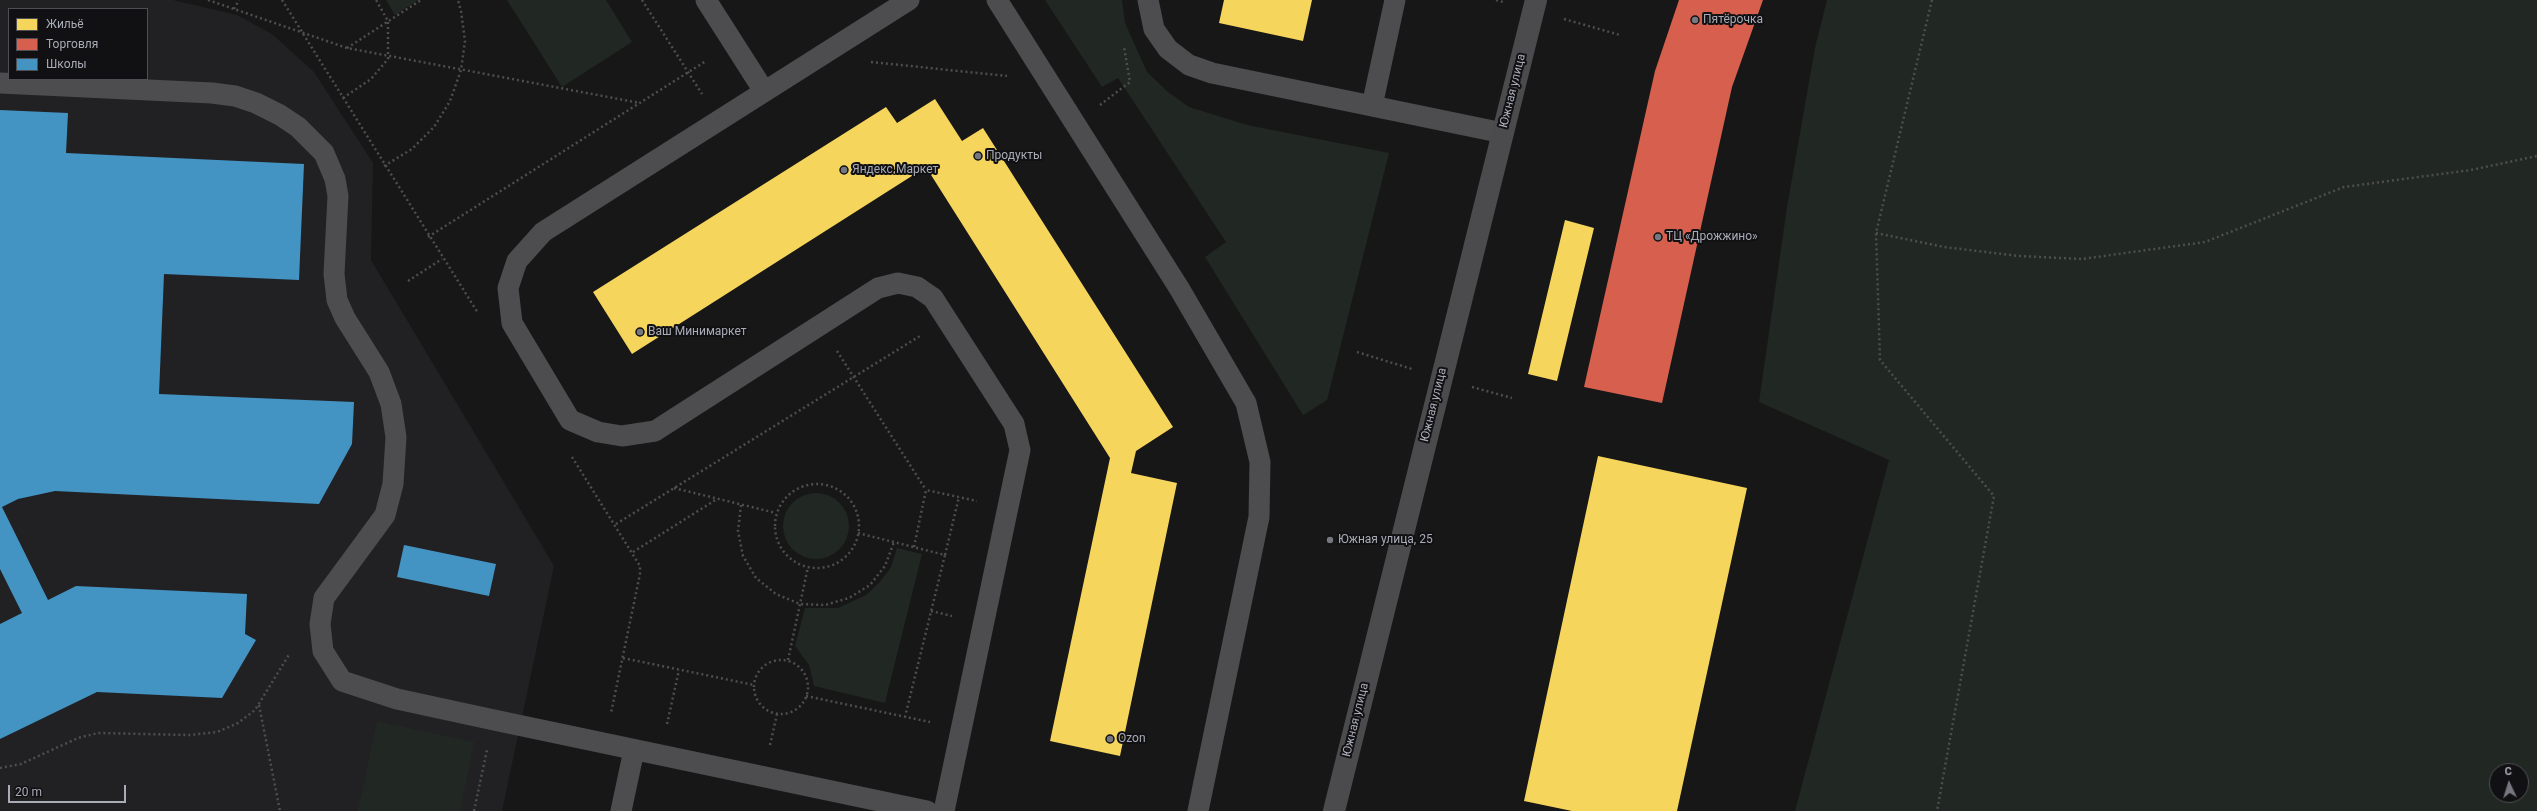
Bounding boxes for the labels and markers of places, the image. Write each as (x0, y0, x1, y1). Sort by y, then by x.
place label: Пятёрочка (1703, 13, 1763, 27)
marker: Пятёрочка (1690, 15, 1700, 25)
place label: Продукты (986, 149, 1042, 163)
marker: Продукты (973, 151, 983, 161)
place label: Яндекс.Маркет (852, 163, 938, 177)
marker: Яндекс.Маркет (839, 165, 849, 175)
place label: ТЦ «Дрожжино» (1666, 230, 1758, 244)
marker: ТЦ «Дрожжино» (1653, 232, 1663, 242)
place label: Ваш Минимаркет (648, 325, 747, 339)
marker: Ваш Минимаркет (635, 327, 645, 337)
place label: Южная улица, 25 (1338, 533, 1433, 547)
marker: Южная улица, 25 (1325, 535, 1335, 545)
place label: Ozon (1118, 732, 1146, 746)
marker: Ozon (1105, 734, 1115, 744)

